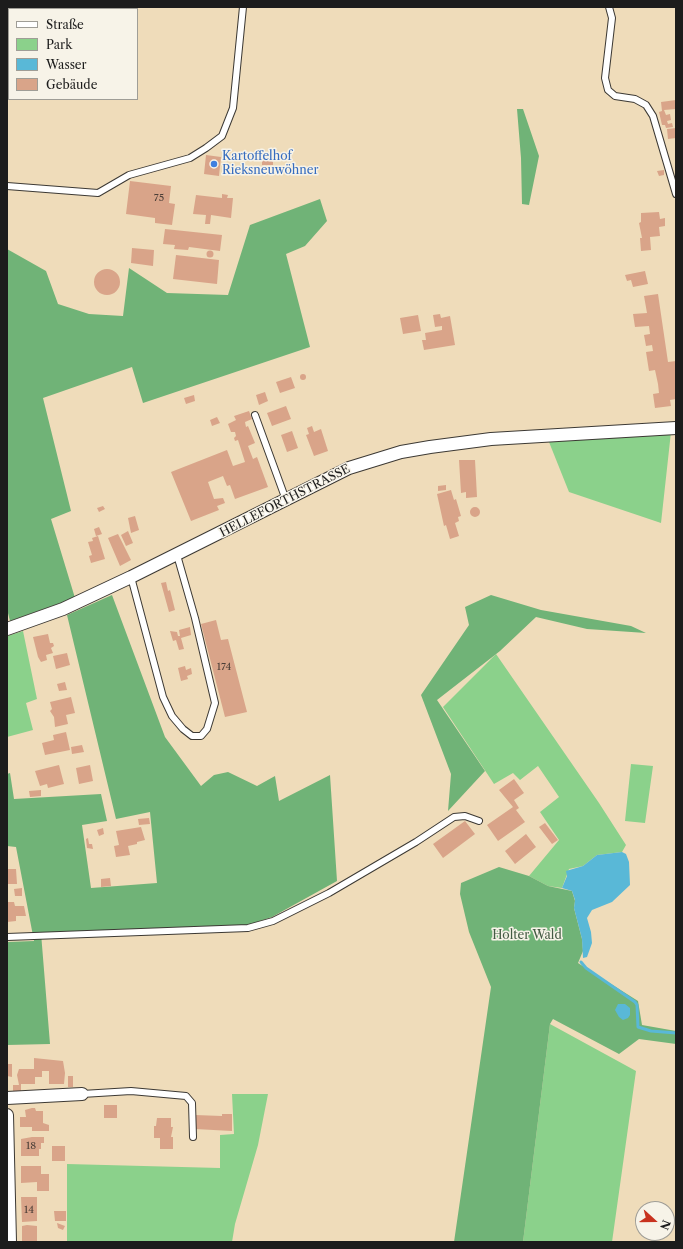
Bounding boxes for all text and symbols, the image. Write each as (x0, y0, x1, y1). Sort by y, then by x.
legend (8, 8, 138, 100)
text: Straße (46, 17, 84, 32)
text: Park (46, 37, 72, 52)
text: Wasser (46, 57, 87, 72)
text: Gebäude (46, 77, 97, 92)
place label: Kartoffelhof Rieksneuwöhner (222, 150, 319, 178)
marker: Kartoffelhof Rieksneuwöhner (209, 159, 219, 169)
house number: 75 (154, 192, 164, 204)
street label: HELLEFORTHSTRASSE (217, 462, 353, 540)
house number: 174 (217, 661, 231, 673)
park label: Holter Wald (492, 929, 562, 943)
house number: 18 (26, 1140, 36, 1152)
north arrow (635, 1201, 675, 1241)
house number: 14 (24, 1204, 34, 1216)
text: N (657, 1218, 674, 1232)

